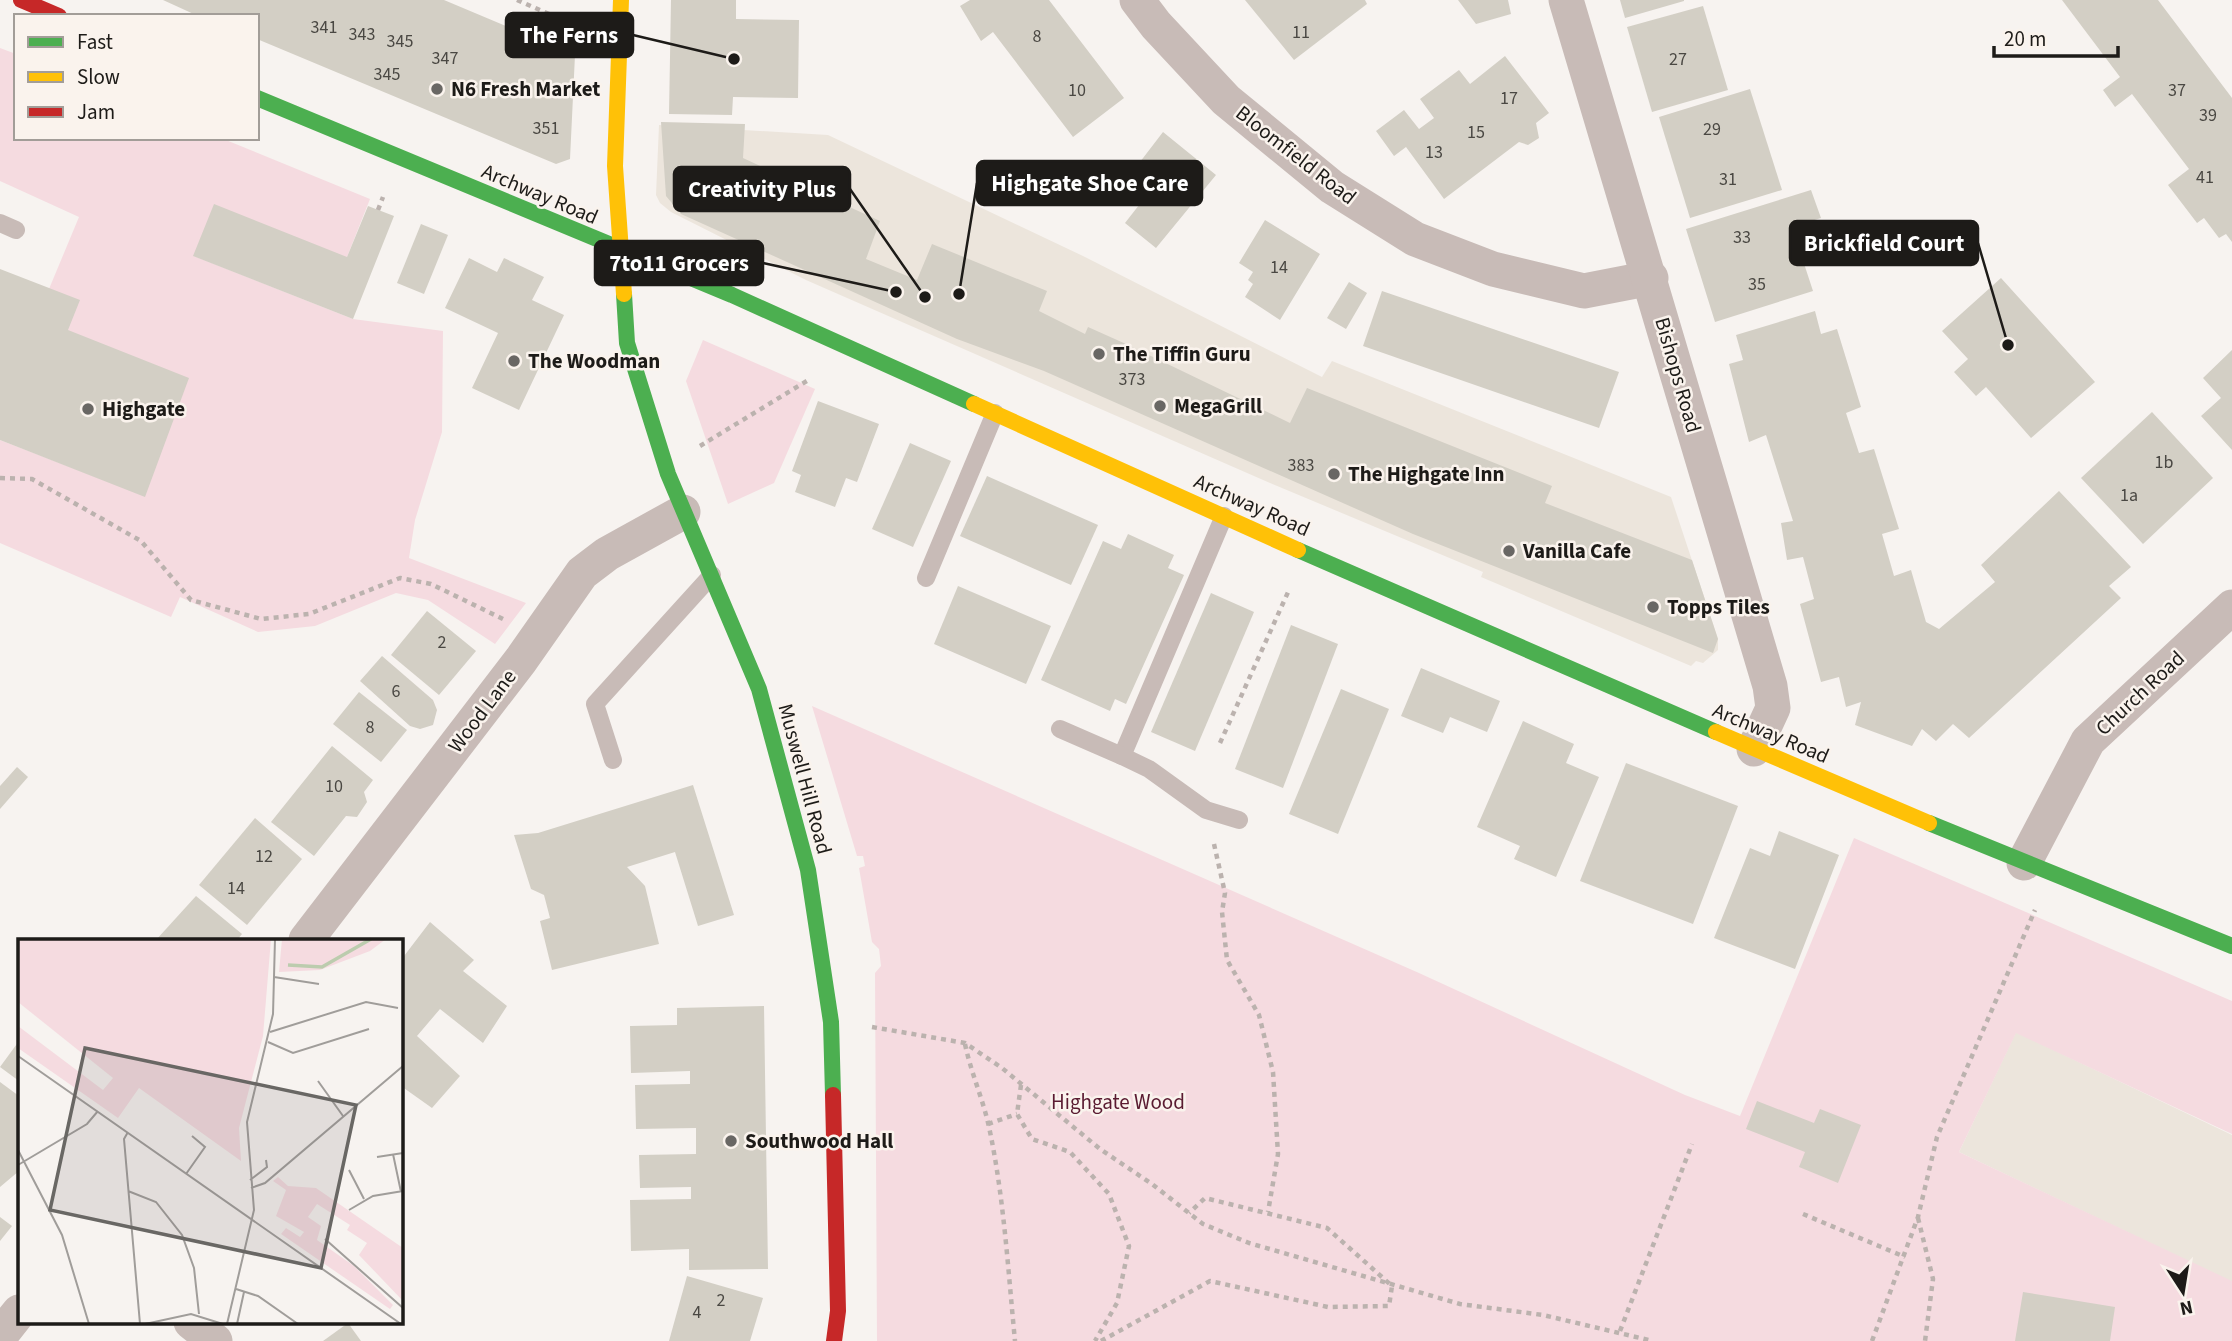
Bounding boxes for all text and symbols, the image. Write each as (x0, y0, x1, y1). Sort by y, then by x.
callout: The Ferns (506, 13, 633, 57)
legend (14, 14, 259, 140)
scale bar (1994, 14, 2118, 58)
house number: 341 (311, 15, 337, 40)
text: The Ferns (520, 19, 618, 52)
house number: 11 (1292, 20, 1310, 45)
house number: 343 (349, 22, 375, 47)
house number: 8 (1033, 24, 1042, 49)
text: 20 m (2004, 24, 2046, 54)
text: Fast (77, 27, 113, 57)
house number: 345 (387, 29, 413, 54)
house number: 347 (432, 46, 458, 71)
house number: 27 (1669, 47, 1687, 72)
text: Slow (77, 62, 120, 92)
house number: 345 (374, 62, 400, 87)
place label: N6 Fresh Market (451, 74, 600, 104)
house number: 10 (1068, 78, 1086, 103)
house number: 37 (2168, 78, 2186, 103)
marker: N6 Fresh Market (429, 81, 445, 97)
house number: 17 (1500, 86, 1518, 111)
text: Jam (77, 97, 115, 127)
street label: Bloomfield Road (1229, 98, 1363, 212)
house number: 39 (2199, 103, 2217, 128)
house number: 351 (533, 116, 559, 141)
house number: 29 (1703, 117, 1721, 142)
house number: 15 (1467, 120, 1485, 145)
house number: 13 (1425, 140, 1443, 165)
street label: Archway Road (477, 156, 603, 232)
callout: Highgate Shoe Care (977, 161, 1202, 205)
house number: 41 (2196, 165, 2214, 190)
callout: Creativity Plus (674, 167, 850, 211)
text: Highgate Shoe Care (991, 167, 1189, 200)
house number: 31 (1719, 167, 1737, 192)
text: Creativity Plus (688, 173, 836, 206)
callout: Brickfield Court (1790, 221, 1978, 265)
house number: 33 (1733, 225, 1751, 250)
text: Brickfield Court (1804, 227, 1964, 260)
callout: 7to11 Grocers (595, 241, 763, 285)
text: 7to11 Grocers (609, 247, 749, 280)
house number: 14 (1270, 255, 1288, 280)
house number: 35 (1748, 272, 1766, 297)
street label: Bishops Road (1647, 314, 1709, 436)
place label: The Tiffin Guru (1113, 339, 1251, 369)
place label: The Woodman (528, 346, 660, 376)
marker: The Tiffin Guru (1091, 346, 1107, 362)
marker: The Woodman (506, 353, 522, 369)
house number: 373 (1119, 367, 1145, 392)
place label: MegaGrill (1174, 391, 1262, 421)
place label: Highgate (102, 394, 185, 424)
marker: MegaGrill (1152, 398, 1168, 414)
marker: Highgate (80, 401, 96, 417)
house number: 1b (2155, 450, 2173, 475)
house number: 383 (1288, 453, 1314, 478)
place label: The Highgate Inn (1348, 459, 1504, 489)
street label: Archway Road (1189, 466, 1315, 544)
marker: The Highgate Inn (1326, 466, 1342, 482)
house number: 1a (2120, 483, 2138, 508)
place label: Vanilla Cafe (1522, 536, 1631, 566)
marker: Vanilla Cafe (1501, 543, 1517, 559)
place label: Topps Tiles (1667, 592, 1770, 622)
marker: Topps Tiles (1645, 599, 1661, 615)
house number: 2 (438, 630, 447, 655)
street label: Church Road (2089, 644, 2191, 742)
street label: Wood Lane (441, 663, 523, 759)
house number: 6 (392, 679, 401, 704)
street label: Archway Road (1708, 695, 1834, 771)
street label: Muswell Hill Road (770, 700, 840, 858)
house number: 8 (366, 715, 375, 740)
house number: 10 (325, 774, 343, 799)
house number: 12 (255, 844, 273, 869)
house number: 14 (227, 876, 245, 901)
inset map (18, 939, 402, 1324)
park label: Highgate Wood (1051, 1087, 1185, 1117)
place label: Southwood Hall (745, 1126, 893, 1156)
marker: Southwood Hall (723, 1133, 739, 1149)
north arrow (2148, 1257, 2218, 1327)
house number: 2 (717, 1288, 726, 1313)
text: N (2177, 1293, 2195, 1322)
house number: 4 (693, 1300, 702, 1325)

